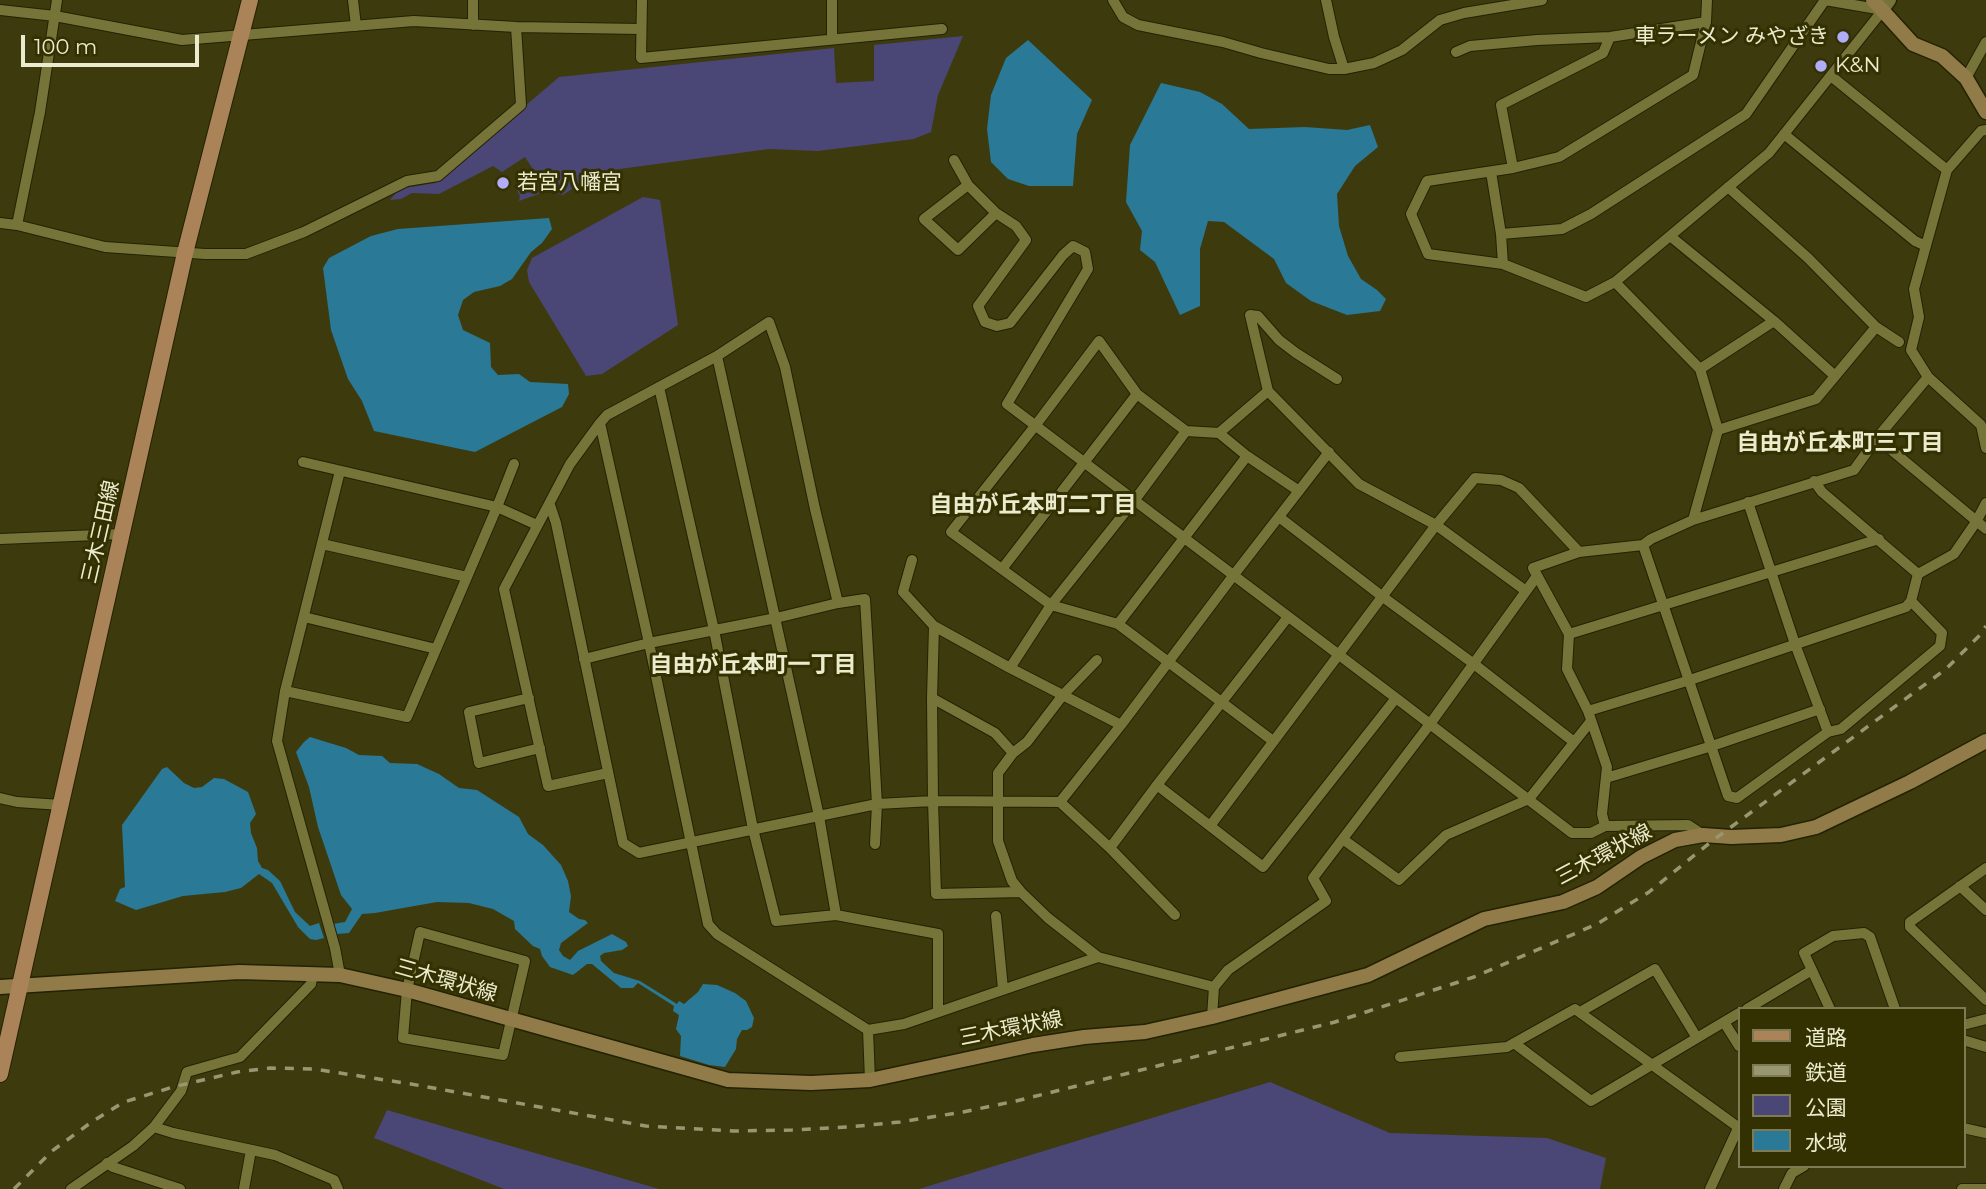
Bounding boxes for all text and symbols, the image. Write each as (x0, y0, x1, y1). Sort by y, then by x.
scale bar (24, 21, 203, 65)
place label: 車ラーメン みやざき (1634, 24, 1829, 50)
marker: 車ラーメン みやざき (1835, 29, 1851, 45)
text: 100 m (34, 34, 97, 59)
place label: K&N (1835, 53, 1881, 79)
marker: K&N (1813, 58, 1829, 74)
place label: 若宮八幡宮 (517, 170, 622, 196)
marker: 若宮八幡宮 (495, 175, 511, 191)
district label: 自由が丘本町三丁目 (1737, 429, 1943, 457)
street label: 三木三田線 (77, 478, 125, 586)
district label: 自由が丘本町二丁目 (930, 491, 1136, 519)
district label: 自由が丘本町一丁目 (650, 651, 856, 679)
street label: 三木環状線 (1552, 819, 1656, 891)
street label: 三木環状線 (392, 954, 500, 1008)
street label: 三木環状線 (957, 1007, 1065, 1051)
legend (1738, 1007, 1965, 1168)
text: 道路 (1805, 1025, 1847, 1050)
text: 鉄道 (1805, 1060, 1847, 1085)
text: 公園 (1805, 1095, 1847, 1120)
text: 水域 (1805, 1130, 1847, 1155)

